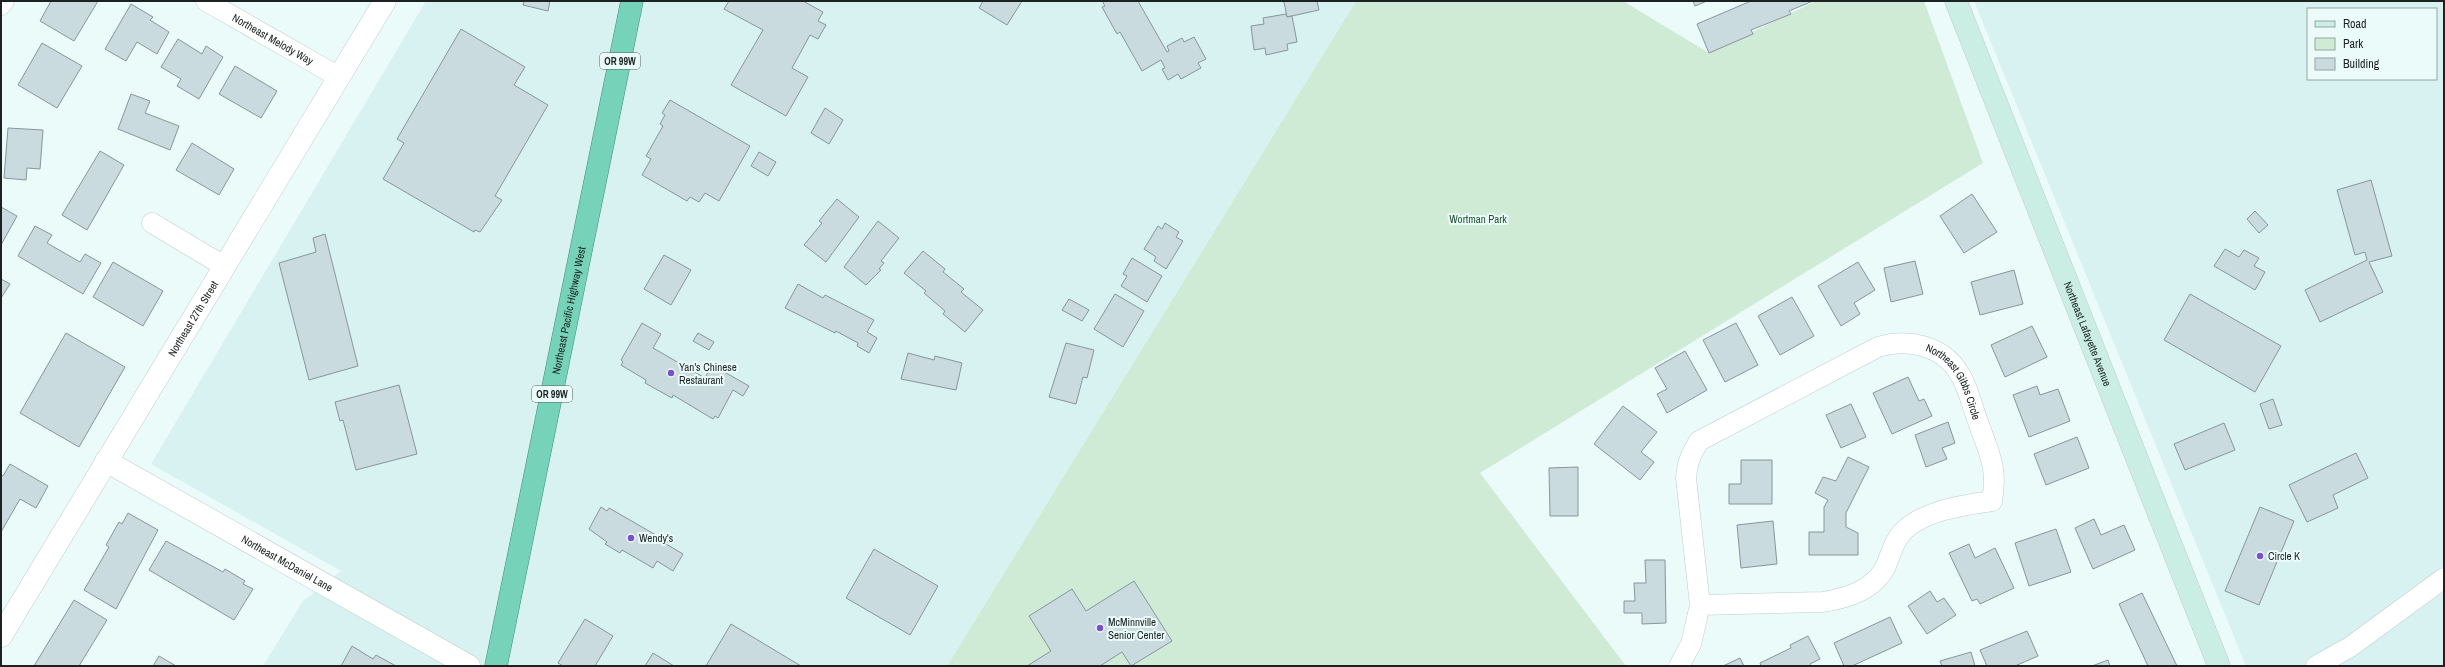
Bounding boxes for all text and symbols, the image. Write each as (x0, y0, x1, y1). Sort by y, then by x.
legend (2307, 8, 2437, 80)
street label: Northeast Melody Way (230, 11, 316, 68)
text: Road (2343, 16, 2367, 32)
text: Park (2343, 36, 2363, 52)
road number: OR 99W (600, 53, 640, 69)
text: Building (2343, 56, 2380, 72)
park label: Wortman Park (1449, 212, 1507, 226)
street label: Northeast Pacific Highway West (549, 245, 589, 375)
street label: Northeast 27th Street (165, 278, 221, 359)
street label: Northeast Lafayette Avenue (2061, 280, 2115, 388)
street label: Northeast Gibbs Circle (1924, 341, 1984, 422)
place label: Yan's Chinese Restaurant (679, 360, 737, 387)
marker: Yan's Chinese Restaurant (666, 368, 676, 378)
road number: OR 99W (532, 386, 572, 402)
place label: Wendy's (639, 531, 674, 545)
street label: Northeast McDaniel Lane (239, 532, 335, 595)
marker: Wendy's (626, 533, 636, 543)
place label: Circle K (2268, 549, 2300, 563)
marker: Circle K (2255, 551, 2265, 561)
place label: McMinnville Senior Center (1108, 615, 1164, 642)
marker: McMinnville Senior Center (1095, 623, 1105, 633)

